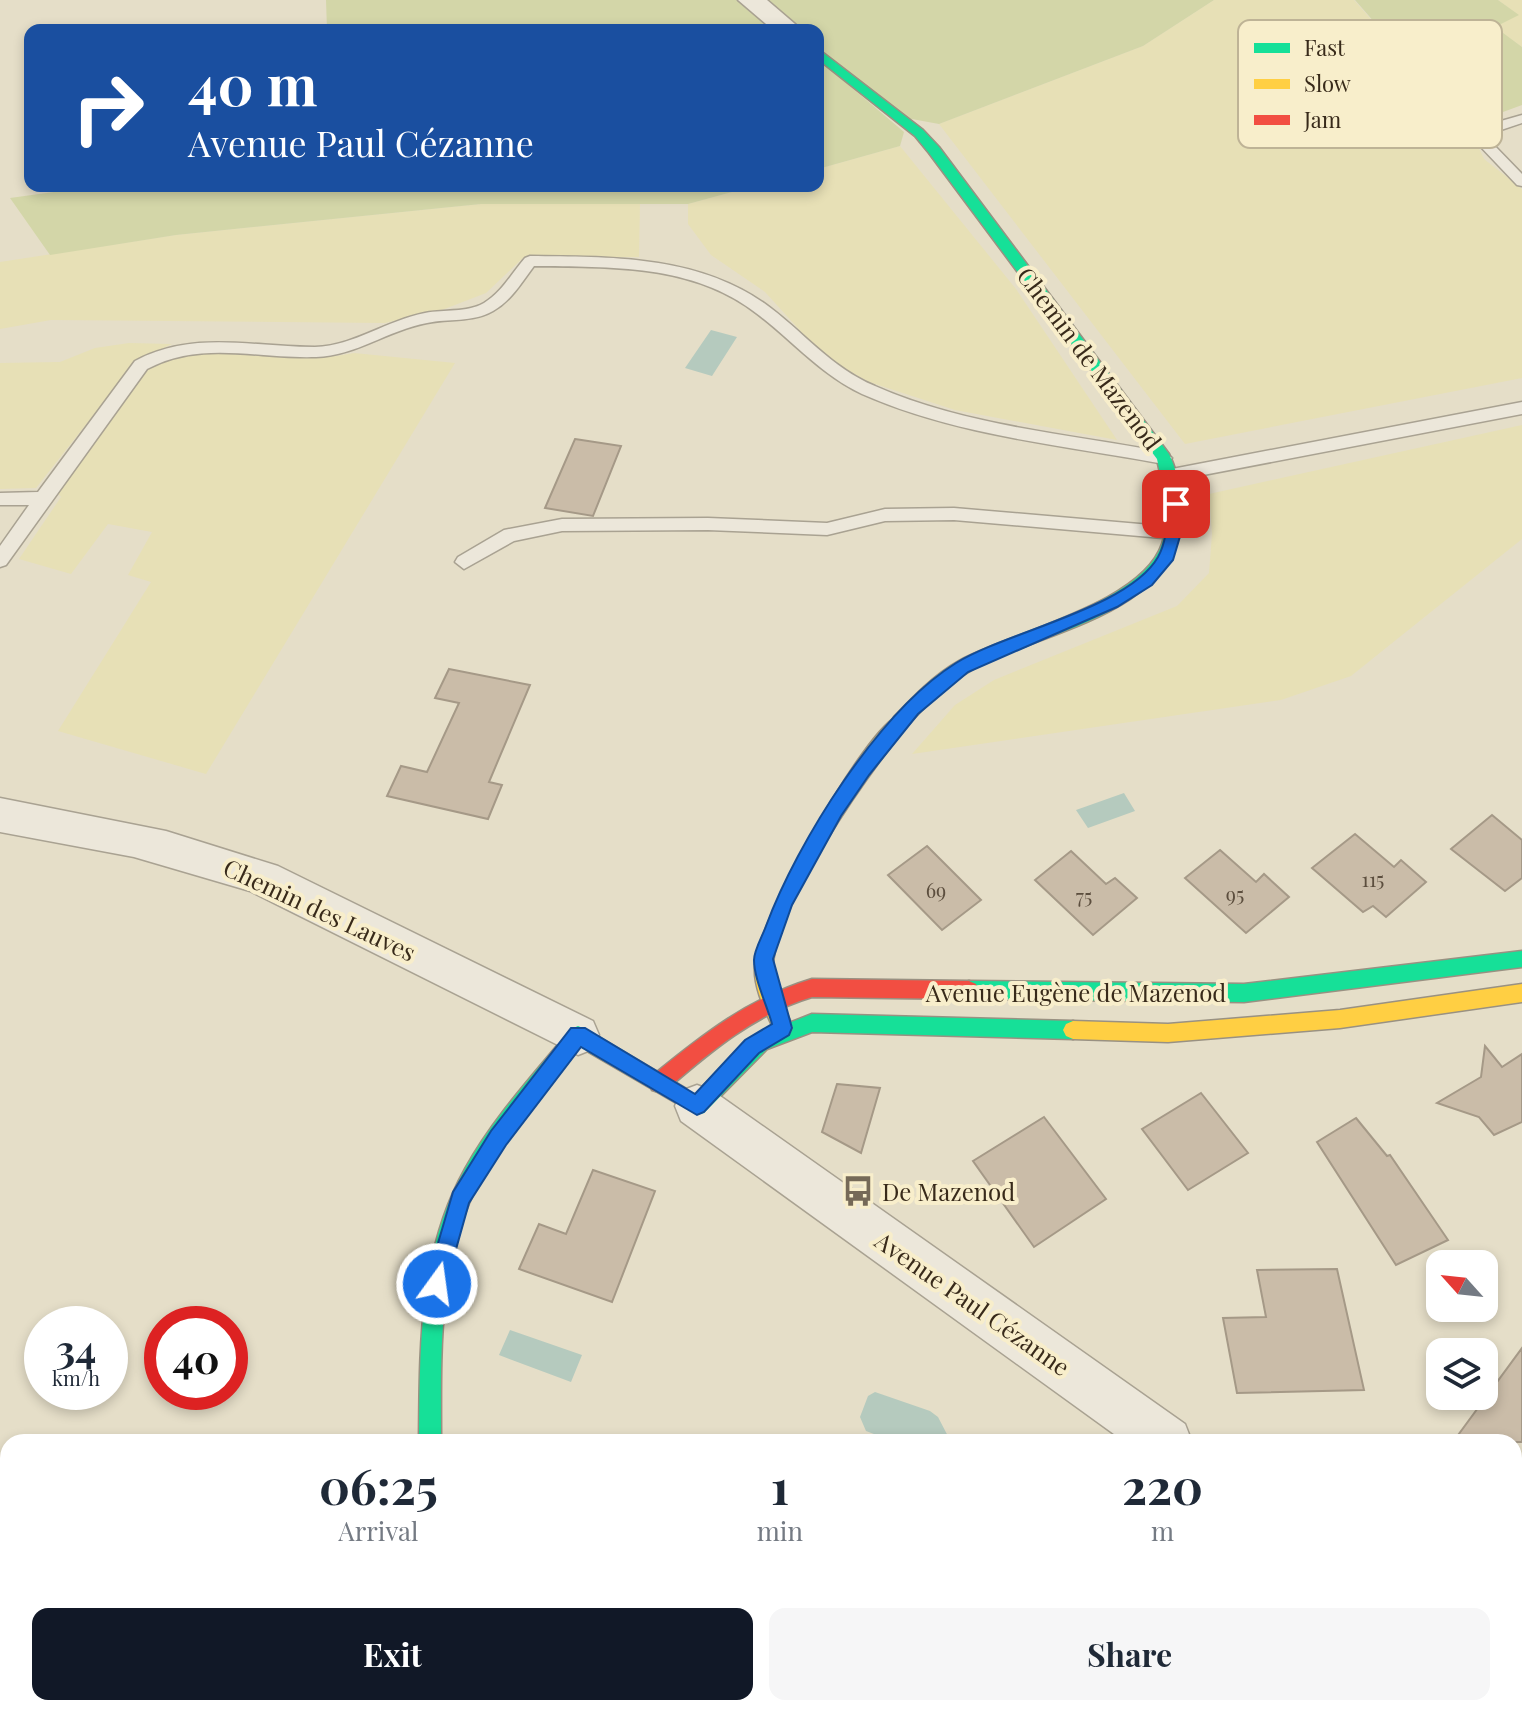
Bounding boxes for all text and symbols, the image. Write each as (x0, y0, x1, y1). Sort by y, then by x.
legend (1238, 20, 1502, 148)
text: Fast (1304, 32, 1346, 62)
text: 40 m (188, 46, 317, 121)
icon: right (56, 56, 160, 160)
text: Slow (1304, 68, 1351, 98)
text: Jam (1303, 104, 1342, 134)
text: Avenue Paul Cézanne (188, 118, 534, 166)
street label: Chemin de Mazenod (1011, 260, 1169, 456)
pin (1142, 470, 1210, 538)
icon: arrive (1154, 482, 1198, 526)
street label: Chemin des Lauves (219, 850, 421, 968)
house number: 115 (1362, 865, 1384, 892)
house number: 69 (926, 876, 946, 903)
house number: 95 (1226, 880, 1244, 907)
house number: 75 (1076, 882, 1092, 909)
street label: Avenue Eugène de Mazenod (925, 976, 1226, 1008)
bus stop icon: De Mazenod (841, 1174, 875, 1208)
place label: De Mazenod (882, 1175, 1015, 1207)
street label: Avenue Paul Cézanne (869, 1223, 1077, 1382)
position arrow (395, 1242, 479, 1326)
north arrow (1426, 1250, 1498, 1322)
map controls (1426, 1250, 1498, 1410)
speed limit sign: 40 (144, 1306, 248, 1410)
text: 34 (56, 1321, 96, 1374)
button: layers (1426, 1338, 1498, 1410)
text: km/h (52, 1364, 100, 1391)
text: 06:25 (319, 1453, 438, 1517)
text: 1 (771, 1453, 789, 1517)
text: 220 (1122, 1453, 1203, 1517)
text: Arrival (338, 1513, 418, 1548)
text: min (757, 1513, 803, 1548)
text: m (1151, 1513, 1174, 1548)
button: Exit (32, 1608, 753, 1700)
button: Share (769, 1608, 1490, 1700)

